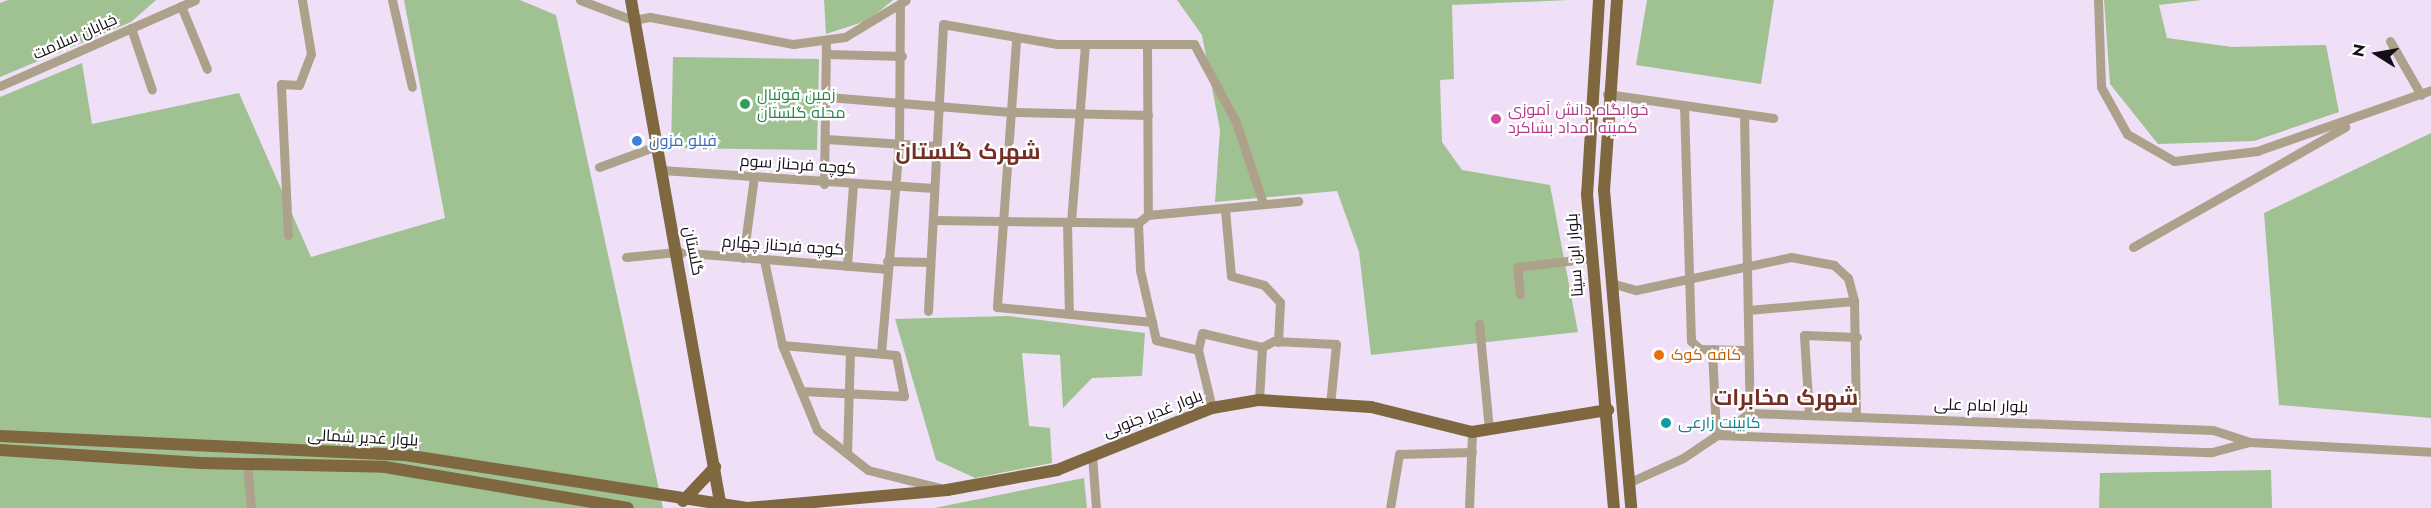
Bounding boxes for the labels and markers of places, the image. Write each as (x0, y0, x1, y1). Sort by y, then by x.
place label: زمین فوتبال محله گلستان (757, 85, 845, 123)
marker: زمین فوتبال محله گلستان (738, 97, 752, 111)
place label: خوابگاه دانش آموزی کمیته امداد بشاکرد (1508, 100, 1648, 138)
marker: خوابگاه دانش آموزی کمیته امداد بشاکرد (1489, 112, 1503, 126)
place label: فیلو مزون (649, 131, 717, 151)
marker: فیلو مزون (630, 134, 644, 148)
place label: کافه کوک (1671, 345, 1741, 365)
marker: کافه کوک (1652, 348, 1666, 362)
place label: کابینت زارعی (1678, 413, 1761, 433)
marker: کابینت زارعی (1659, 416, 1673, 430)

